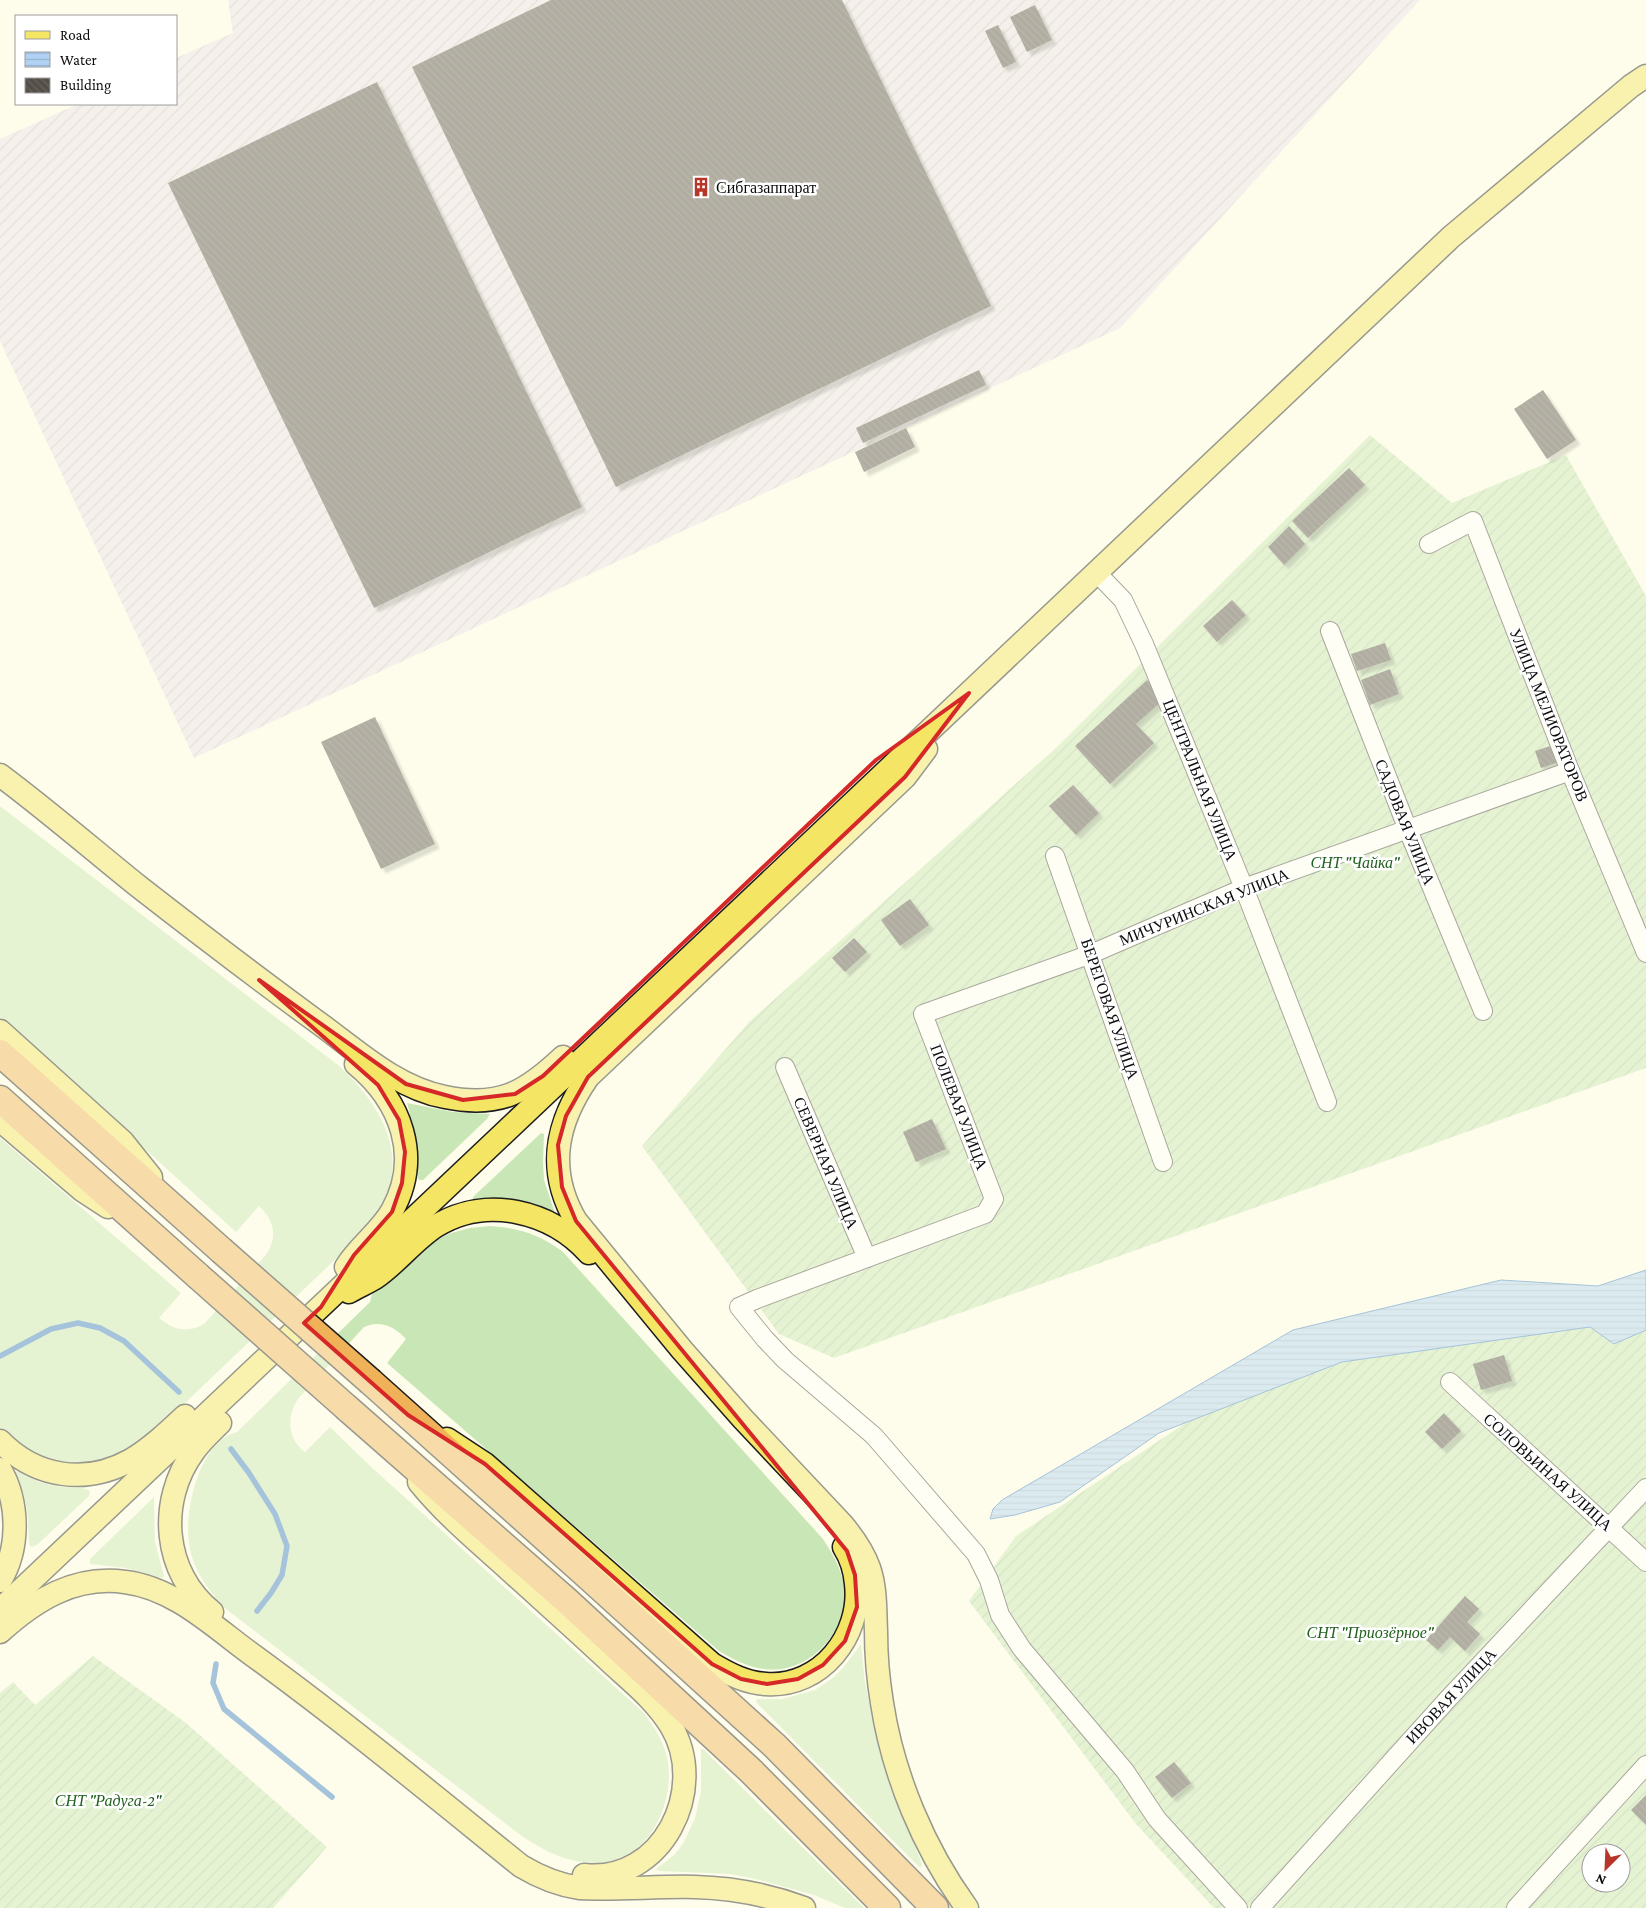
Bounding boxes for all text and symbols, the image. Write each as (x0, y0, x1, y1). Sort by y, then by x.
legend (15, 15, 178, 105)
text: Road (60, 27, 91, 43)
text: Water (60, 52, 97, 68)
text: Building (60, 77, 111, 94)
building icon: Сибгазаппарат (690, 176, 712, 198)
place label: Сибгазаппарат (716, 179, 816, 197)
street label: УЛИЦА МЕЛИОРАТОРОВ (1505, 626, 1592, 804)
street label: ЦЕНТРАЛЬНАЯ УЛИЦА (1159, 697, 1240, 864)
street label: САДОВАЯ УЛИЦА (1371, 757, 1438, 888)
park label: СНТ "Чайка" (1310, 854, 1401, 871)
street label: МИЧУРИНСКАЯ УЛИЦА (1117, 865, 1292, 950)
street label: БЕРЕГОВАЯ УЛИЦА (1077, 936, 1142, 1082)
street label: ПОЛЕВАЯ УЛИЦА (926, 1042, 991, 1173)
street label: СЕВЕРНАЯ УЛИЦА (790, 1095, 862, 1232)
street label: СОЛОВЬИНАЯ УЛИЦА (1480, 1410, 1616, 1535)
park label: СНТ "Приозёрное" (1307, 1624, 1435, 1642)
street label: ИВОВАЯ УЛИЦА (1403, 1645, 1500, 1748)
park label: СНТ "Радуга-2" (55, 1792, 163, 1810)
north arrow (1581, 1843, 1631, 1893)
text: N (1593, 1870, 1608, 1889)

